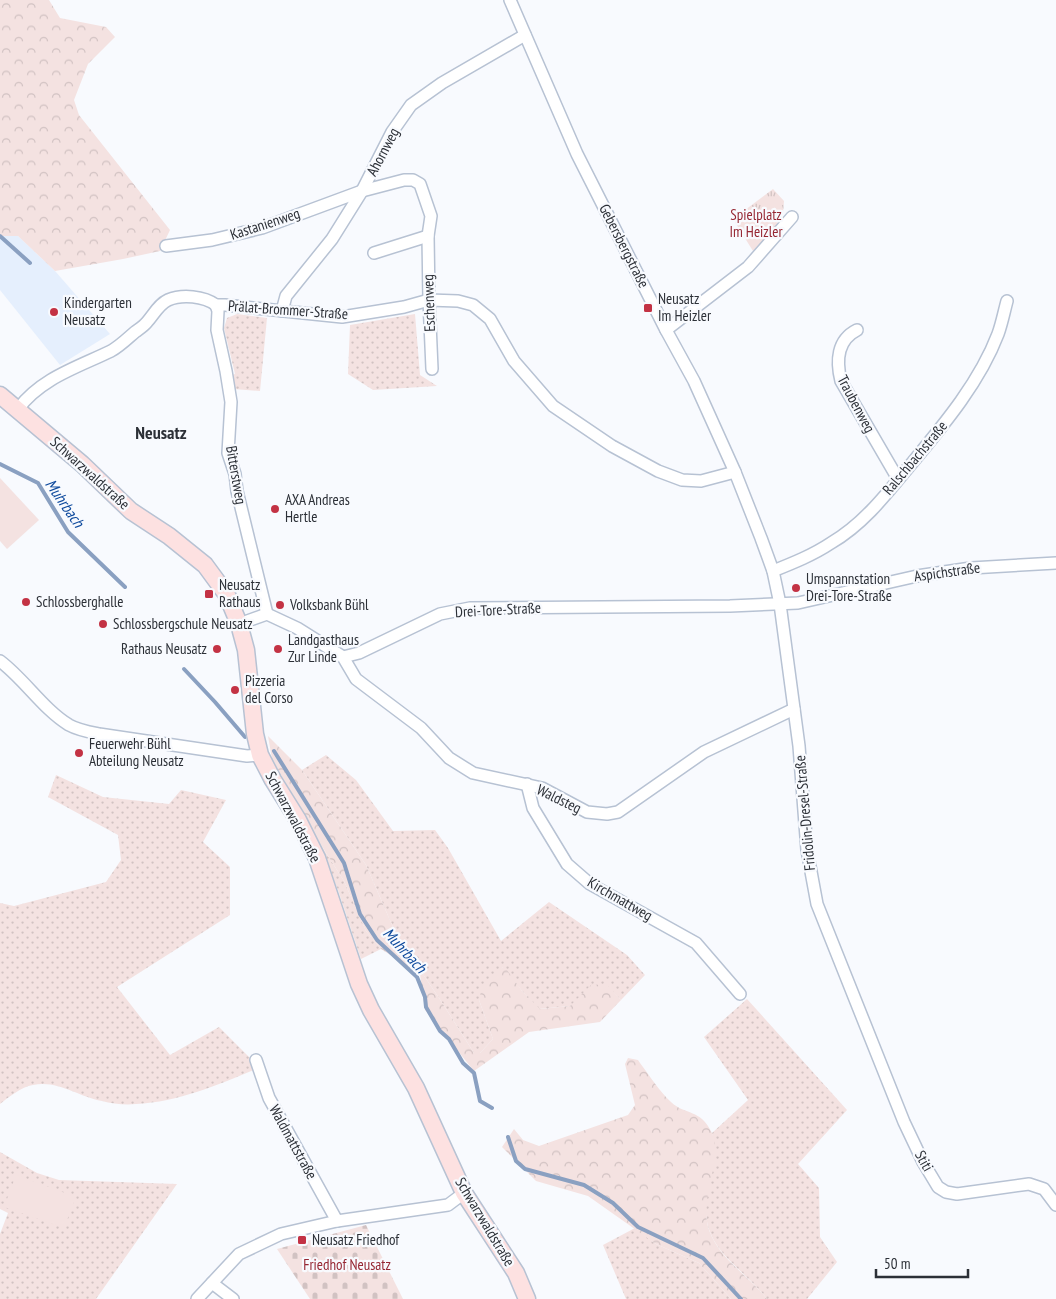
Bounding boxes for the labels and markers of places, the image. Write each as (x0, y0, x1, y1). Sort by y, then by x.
place label: Neusatz Im Heizler (658, 289, 712, 325)
place label: Kindergarten Neusatz (64, 293, 132, 329)
marker: Neusatz Im Heizler (642, 302, 654, 314)
marker: Kindergarten Neusatz (48, 306, 60, 318)
place label: AXA Andreas Hertle (285, 490, 350, 526)
marker: AXA Andreas Hertle (269, 503, 281, 515)
place label: Umspannstation Drei-Tore-Straße (806, 569, 892, 605)
place label: Neusatz Rathaus (219, 575, 261, 611)
marker: Umspannstation Drei-Tore-Straße (790, 582, 802, 594)
marker: Neusatz Rathaus (203, 588, 215, 600)
place label: Schlossberghalle (36, 592, 124, 611)
place label: Volksbank Bühl (289, 595, 369, 614)
marker: Schlossberghalle (20, 596, 32, 608)
marker: Volksbank Bühl (274, 599, 286, 611)
place label: Schlossbergschule Neusatz (113, 614, 253, 633)
marker: Schlossbergschule Neusatz (97, 618, 109, 630)
place label: Landgasthaus Zur Linde (288, 630, 359, 666)
place label: Rathaus Neusatz (121, 639, 207, 658)
marker: Rathaus Neusatz (211, 643, 223, 655)
marker: Landgasthaus Zur Linde (272, 643, 284, 655)
place label: Pizzeria del Corso (245, 671, 293, 707)
marker: Pizzeria del Corso (229, 684, 241, 696)
place label: Feuerwehr Bühl Abteilung Neusatz (89, 734, 184, 770)
marker: Feuerwehr Bühl Abteilung Neusatz (73, 747, 85, 759)
place label: Neusatz Friedhof (312, 1230, 400, 1249)
marker: Neusatz Friedhof (296, 1234, 308, 1246)

